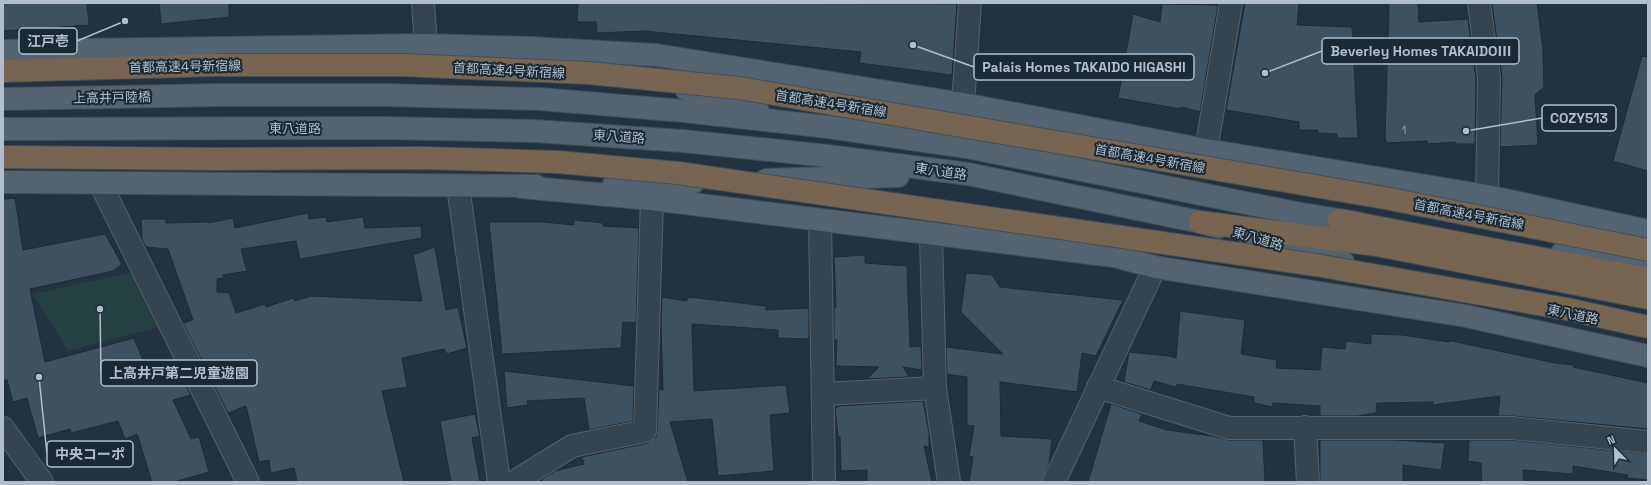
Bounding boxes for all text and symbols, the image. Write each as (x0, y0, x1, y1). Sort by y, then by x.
callout: 江戸壱 (19, 28, 77, 54)
text: 江戸壱 (27, 32, 69, 50)
callout: Beverley Homes TAKAIDOⅢ (1322, 38, 1519, 64)
text: Beverley Homes TAKAIDOⅢ (1331, 42, 1511, 60)
callout: Palais Homes TAKAIDO HIGASHI (974, 54, 1194, 80)
street label: 首都高速4号新宿線 (129, 57, 241, 76)
text: Palais Homes TAKAIDO HIGASHI (982, 58, 1186, 76)
street label: 首都高速4号新宿線 (453, 59, 565, 82)
street label: 首都高速4号新宿線 (774, 86, 888, 121)
street label: 上高井戸陸橋 (73, 88, 151, 107)
callout: COZY513 (1542, 105, 1616, 131)
text: COZY513 (1550, 109, 1608, 127)
street label: 東八道路 (269, 120, 321, 137)
house number: 1 (1402, 123, 1406, 137)
street label: 東八道路 (592, 126, 646, 147)
street label: 首都高速4号新宿線 (1093, 140, 1207, 177)
street label: 東八道路 (914, 159, 968, 184)
street label: 首都高速4号新宿線 (1412, 195, 1526, 234)
street label: 東八道路 (1231, 223, 1285, 254)
street label: 東八道路 (1546, 301, 1600, 328)
callout: 上高井戸第二児童遊園 (101, 360, 257, 386)
text: 上高井戸第二児童遊園 (109, 364, 249, 382)
north arrow (1595, 429, 1635, 469)
text: N (1605, 432, 1617, 448)
callout: 中央コーポ (47, 441, 133, 467)
text: 中央コーポ (55, 445, 125, 463)

